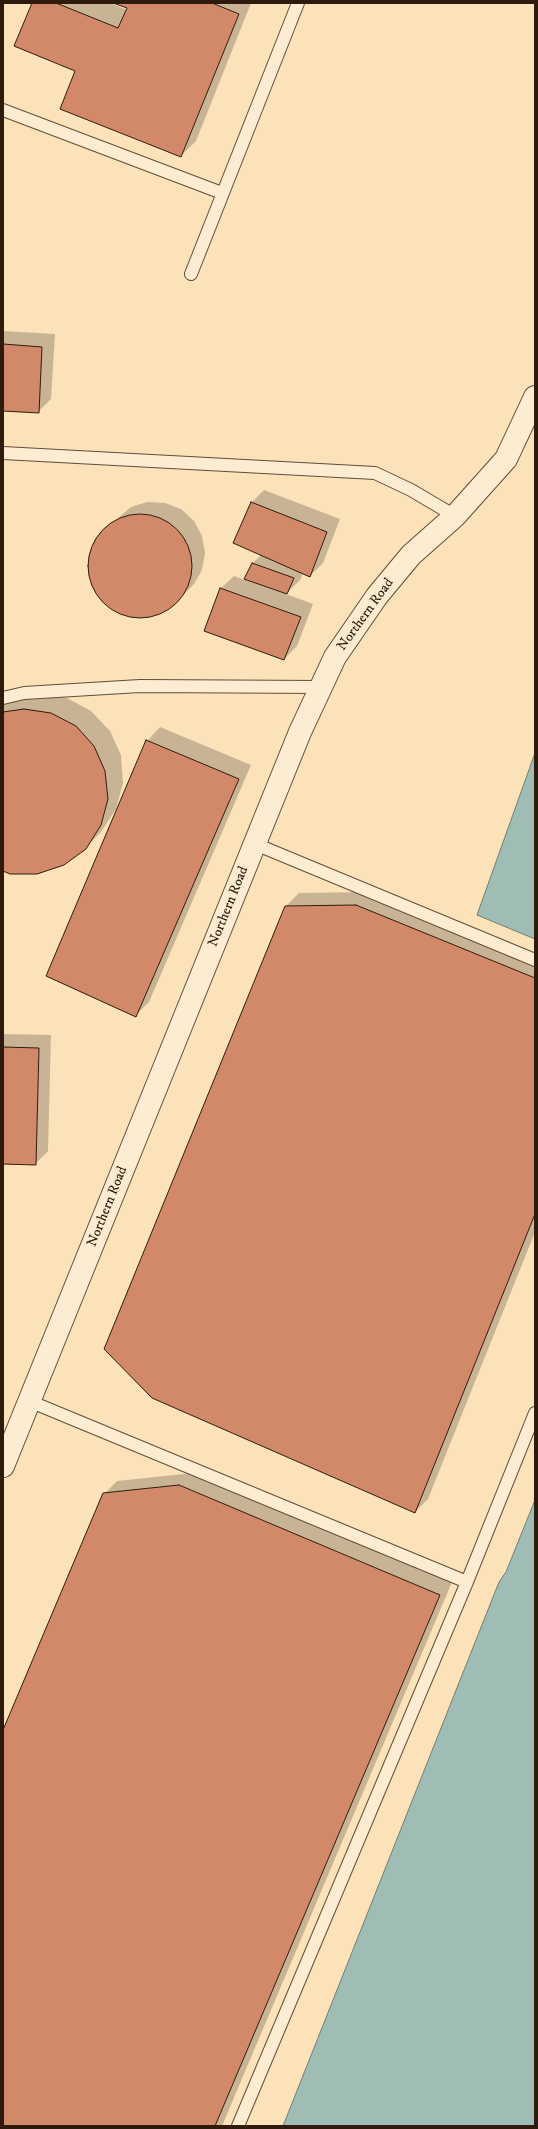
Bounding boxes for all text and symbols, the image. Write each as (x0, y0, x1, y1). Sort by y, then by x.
street label: Northern Road (334, 576, 398, 654)
street label: Northern Road (205, 864, 253, 950)
street label: Northern Road (84, 1164, 132, 1250)

